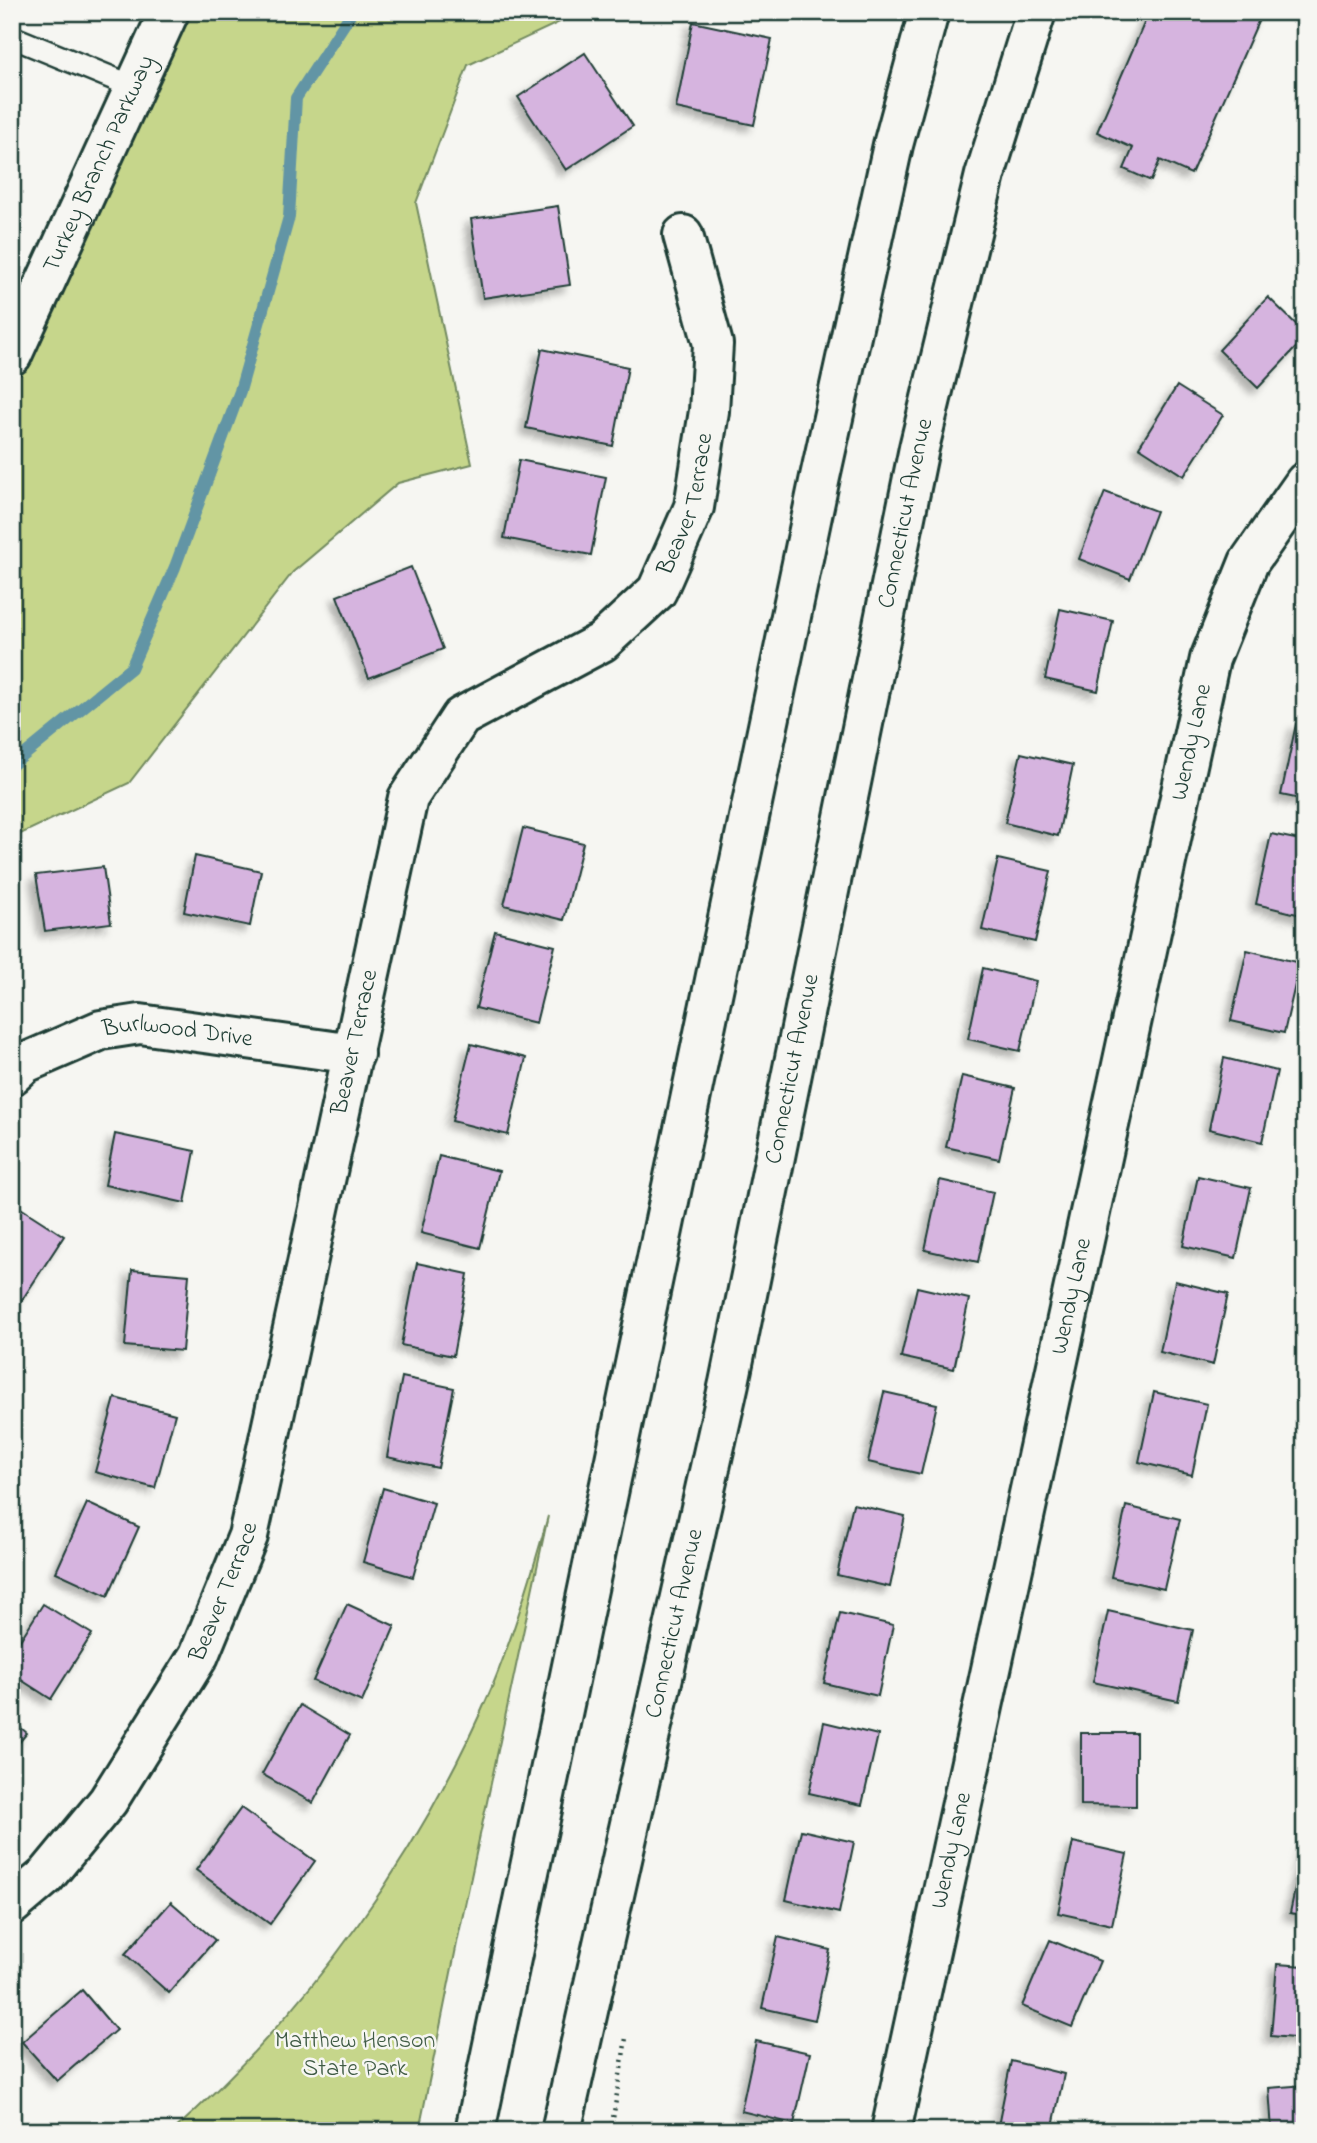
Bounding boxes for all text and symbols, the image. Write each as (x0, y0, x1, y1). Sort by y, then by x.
street label: Turkey Branch Parkway (34, 49, 165, 279)
street label: Connecticut Avenue (869, 415, 943, 612)
street label: Beaver Terrace (648, 430, 723, 582)
street label: Wendy Lane (1162, 680, 1222, 804)
street label: Beaver Terrace (322, 966, 388, 1119)
street label: Connecticut Avenue (756, 971, 829, 1167)
street label: Burlwood Drive (99, 1007, 255, 1057)
street label: Wendy Lane (1042, 1235, 1102, 1358)
street label: Beaver Terrace (180, 1519, 268, 1668)
street label: Connecticut Avenue (637, 1525, 713, 1722)
street label: Wendy Lane (922, 1789, 981, 1912)
park label: Matthew Henson State Park (275, 2024, 435, 2087)

